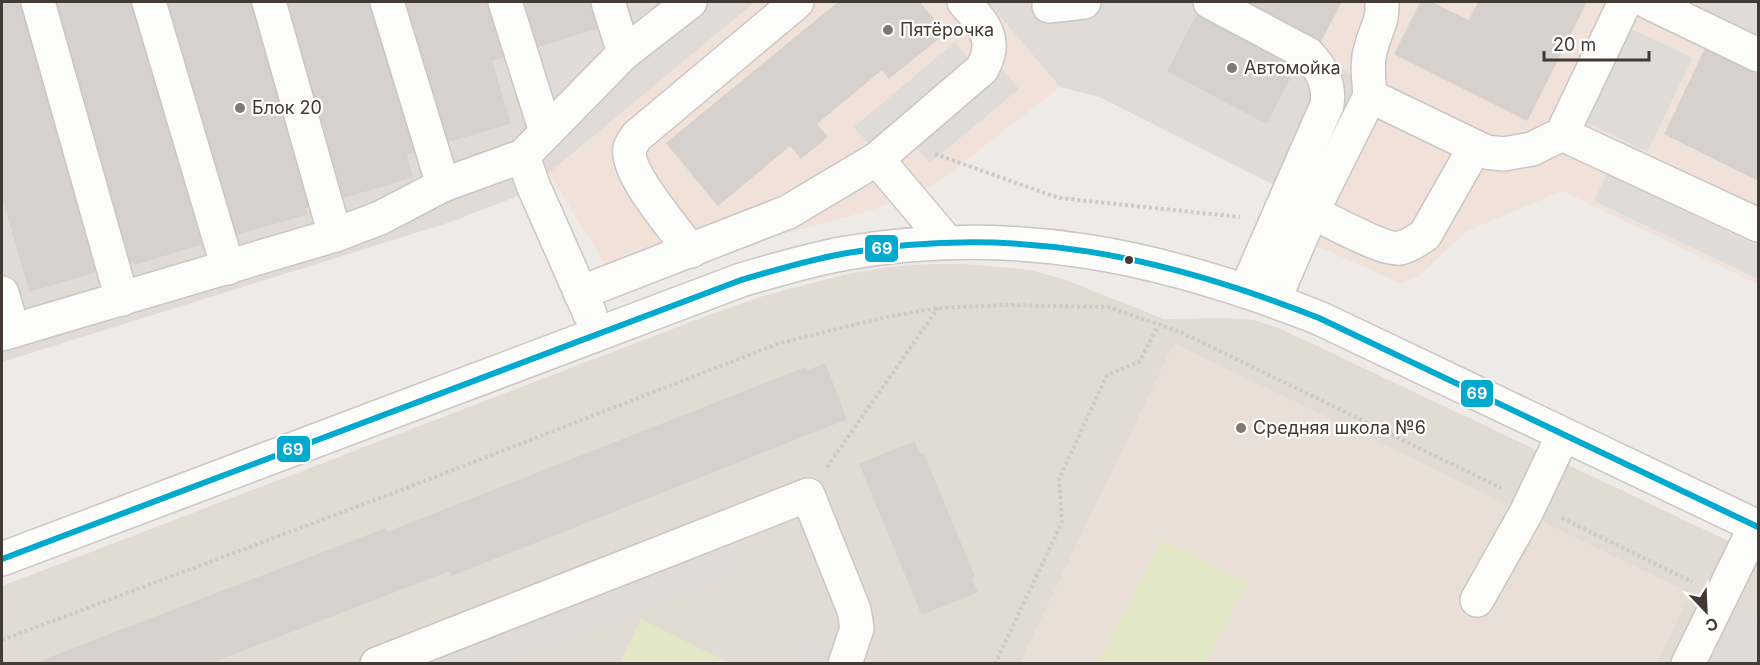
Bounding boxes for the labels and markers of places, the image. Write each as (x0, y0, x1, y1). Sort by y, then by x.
place label: Пятёрочка (900, 19, 994, 40)
marker: Пятёрочка (881, 23, 895, 37)
place label: Автомойка (1244, 57, 1341, 78)
marker: Автомойка (1225, 61, 1239, 75)
place label: Блок 20 (252, 97, 322, 118)
marker: Блок 20 (233, 101, 247, 115)
unlabelled marker (1123, 254, 1135, 266)
place label: Средняя школа №6 (1253, 417, 1426, 438)
marker: Средняя школа №6 (1234, 421, 1248, 435)

